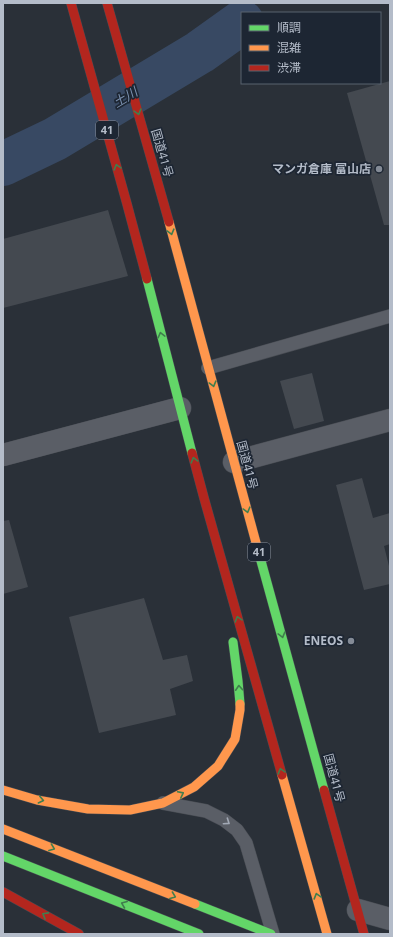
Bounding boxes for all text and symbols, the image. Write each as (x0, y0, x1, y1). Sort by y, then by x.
legend (241, 12, 381, 84)
text: 順調 (277, 19, 301, 36)
text: 混雑 (277, 39, 301, 56)
text: 渋滞 (277, 59, 301, 76)
water label: 土川 (109, 82, 142, 111)
one-way arrow (133, 108, 142, 115)
road number: 41 (96, 121, 118, 139)
street label: 国道41号 (147, 127, 178, 179)
place label: マンガ倉庫 富山店 (272, 160, 371, 177)
one-way arrow (113, 164, 122, 171)
marker: マンガ倉庫 富山店 (374, 164, 384, 174)
one-way arrow (166, 228, 175, 235)
one-way arrow (157, 332, 166, 339)
one-way arrow (208, 381, 217, 388)
street label: 国道41号 (233, 439, 262, 491)
one-way arrow (190, 457, 199, 464)
one-way arrow (242, 506, 251, 513)
road number: 41 (248, 543, 270, 561)
one-way arrow (235, 616, 243, 623)
one-way arrow (277, 631, 286, 638)
place label: ENEOS (304, 632, 343, 649)
marker: ENEOS (346, 636, 356, 646)
one-way arrow (234, 685, 243, 691)
street label: 国道41号 (320, 752, 349, 804)
one-way arrow (277, 768, 286, 775)
one-way arrow (177, 791, 184, 799)
one-way arrow (37, 796, 44, 804)
one-way arrow (223, 818, 230, 825)
one-way arrow (49, 844, 56, 852)
one-way arrow (169, 891, 177, 899)
one-way arrow (313, 893, 321, 900)
one-way arrow (120, 900, 127, 908)
one-way arrow (42, 912, 49, 919)

